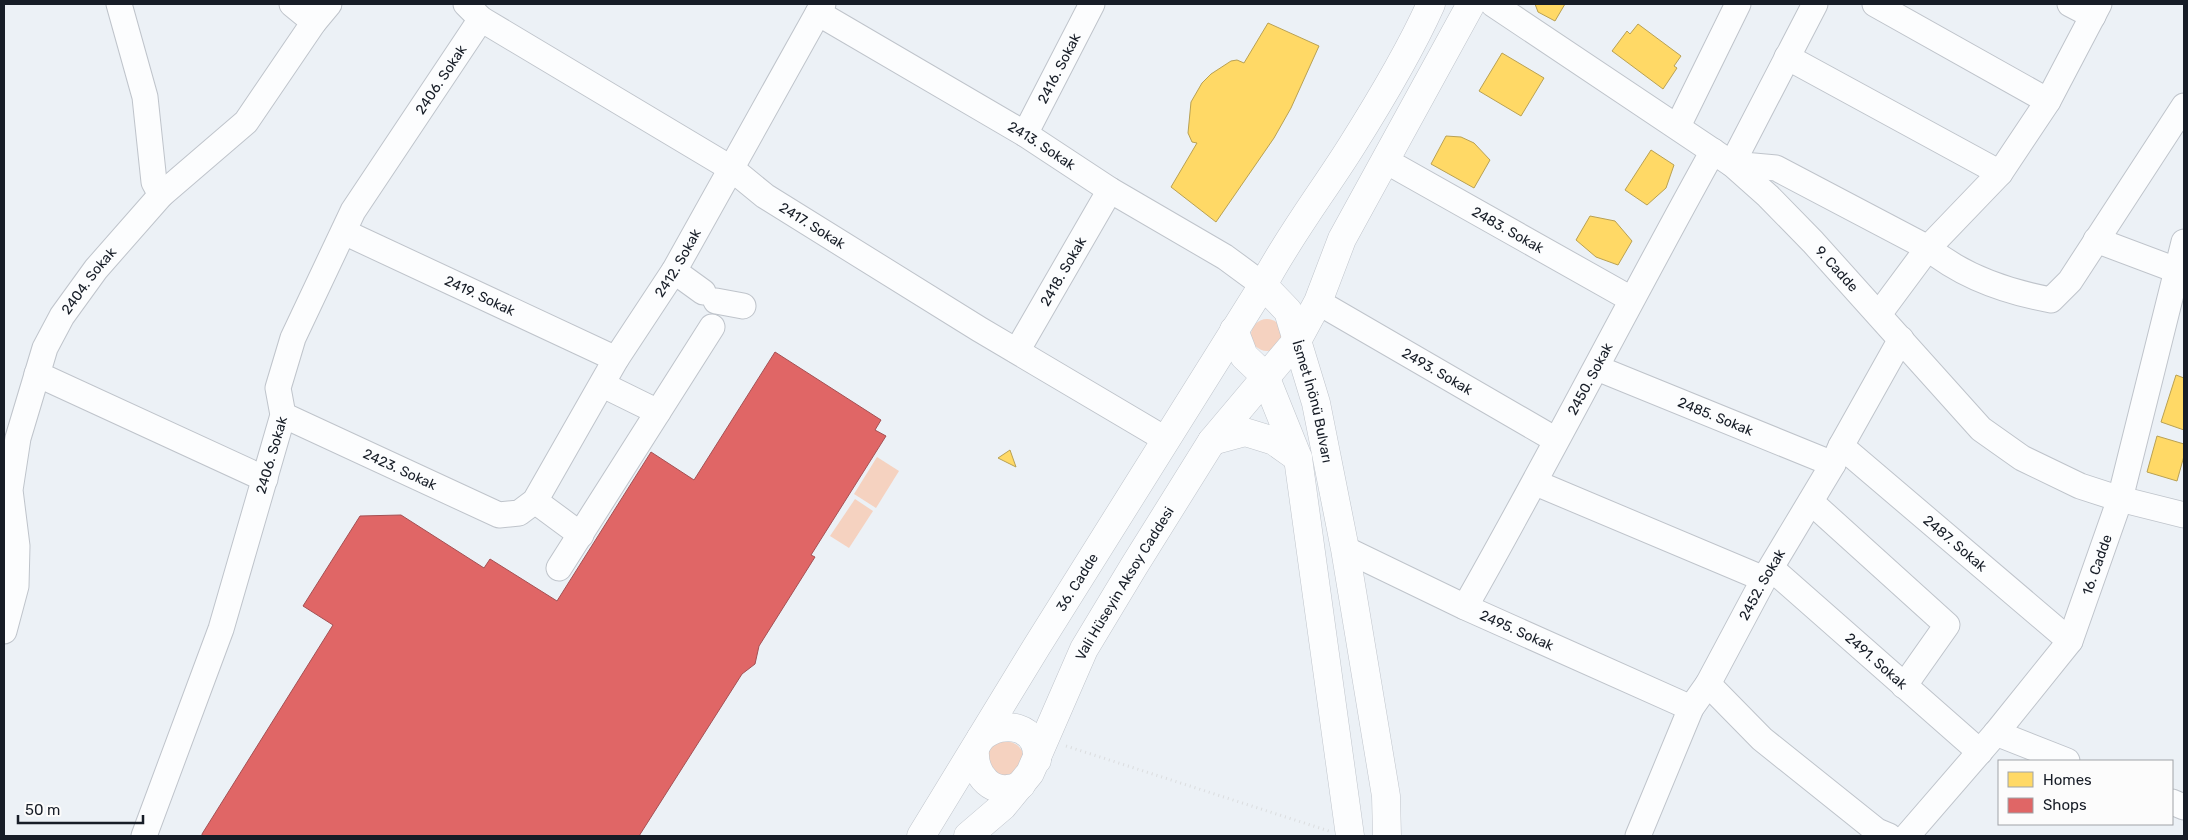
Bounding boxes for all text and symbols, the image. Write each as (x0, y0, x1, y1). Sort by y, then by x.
street label: 2416. Sokak (1034, 30, 1084, 106)
street label: 2406. Sokak (412, 41, 470, 117)
street label: 2413. Sokak (1005, 118, 1079, 174)
street label: 2417. Sokak (776, 199, 849, 253)
street label: 2483. Sokak (1469, 203, 1548, 257)
street label: 2412. Sokak (651, 225, 705, 300)
street label: 2418. Sokak (1036, 233, 1090, 309)
street label: 9. Cadde (1812, 242, 1862, 295)
street label: 2404. Sokak (58, 243, 120, 318)
street label: 2419. Sokak (442, 272, 519, 320)
street label: İsmet İnönü Bulvarı (1289, 338, 1336, 464)
street label: 2450. Sokak (1564, 339, 1616, 418)
street label: 2493. Sokak (1399, 344, 1476, 399)
street label: 2485. Sokak (1675, 393, 1756, 439)
street label: 2406. Sokak (252, 414, 291, 496)
street label: 2423. Sokak (361, 445, 440, 494)
street label: Vali Hüseyin Aksoy Caddesi (1072, 503, 1177, 663)
street label: 2487. Sokak (1920, 512, 1991, 575)
street label: 16. Cadde (2078, 532, 2115, 597)
street label: 2452. Sokak (1735, 545, 1789, 623)
street label: 36. Cadde (1052, 550, 1102, 614)
street label: 2495. Sokak (1477, 606, 1557, 654)
street label: 2491. Sokak (1842, 629, 1911, 693)
legend (1998, 760, 2173, 825)
text: Homes (2043, 771, 2092, 789)
scale bar (18, 792, 142, 824)
text: Shops (2043, 796, 2087, 814)
text: 50 m (25, 801, 60, 819)

